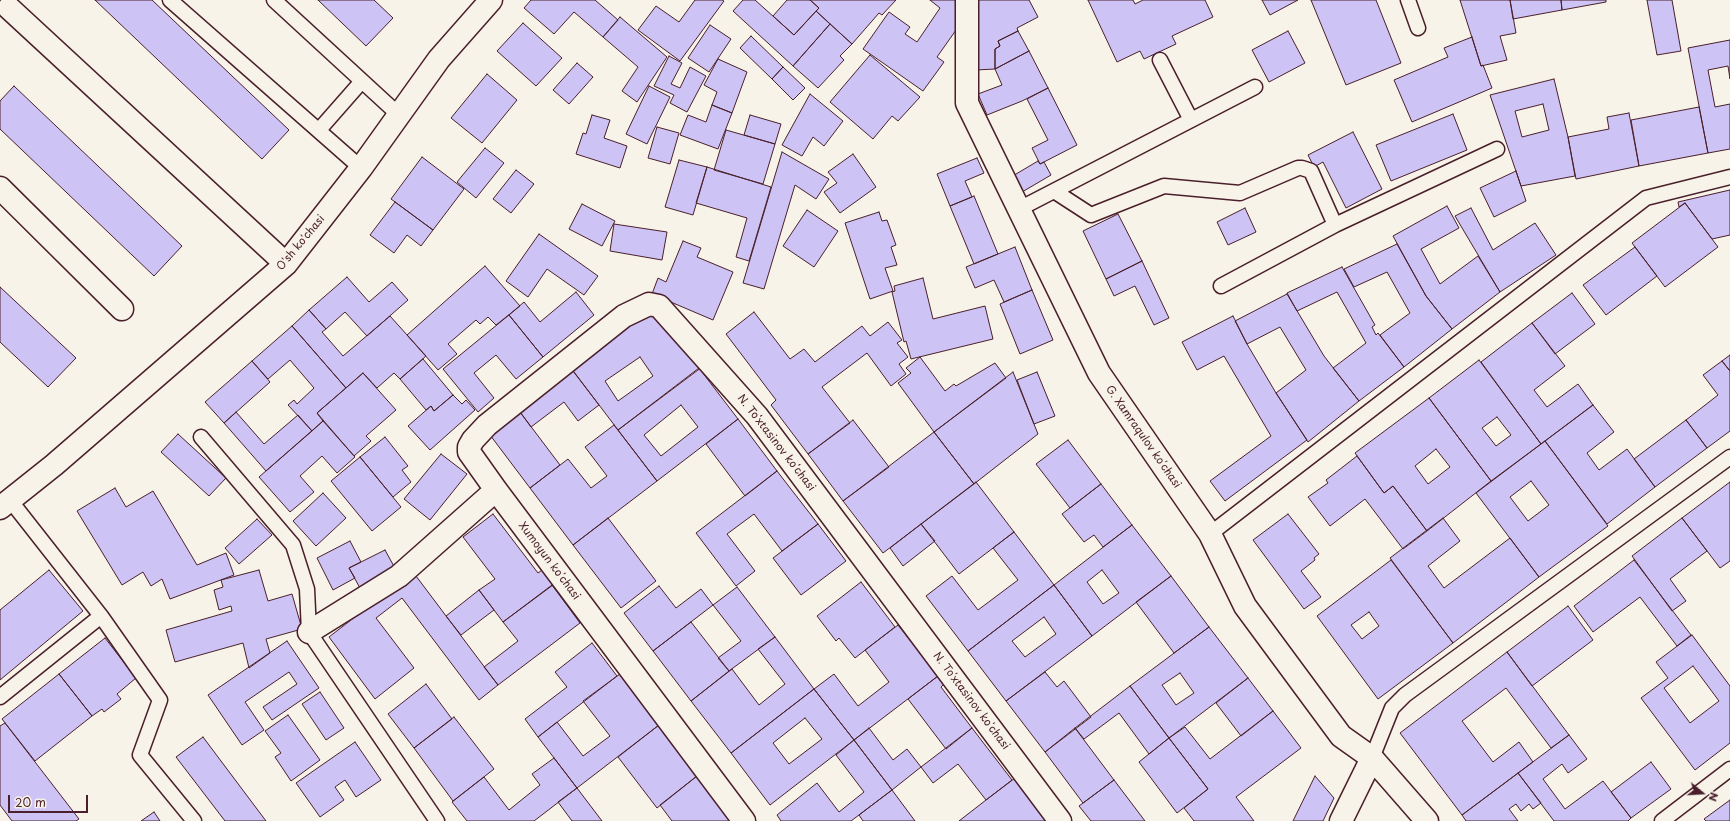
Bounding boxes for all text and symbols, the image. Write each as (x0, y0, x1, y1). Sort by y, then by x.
street label: O'sh ko'chasi (274, 213, 328, 273)
street label: G. Xamraqulov koʻchasi (1102, 383, 1184, 491)
street label: N. Toʻxtasinov koʻchasi (734, 392, 818, 494)
street label: Xumoyun koʻchasi (515, 519, 583, 603)
street label: N. Toʻxtasinov koʻchasi (930, 650, 1012, 752)
north arrow (1682, 773, 1722, 813)
scale bar (10, 787, 90, 813)
text: N (1704, 790, 1723, 804)
text: 20 m (15, 793, 46, 811)

